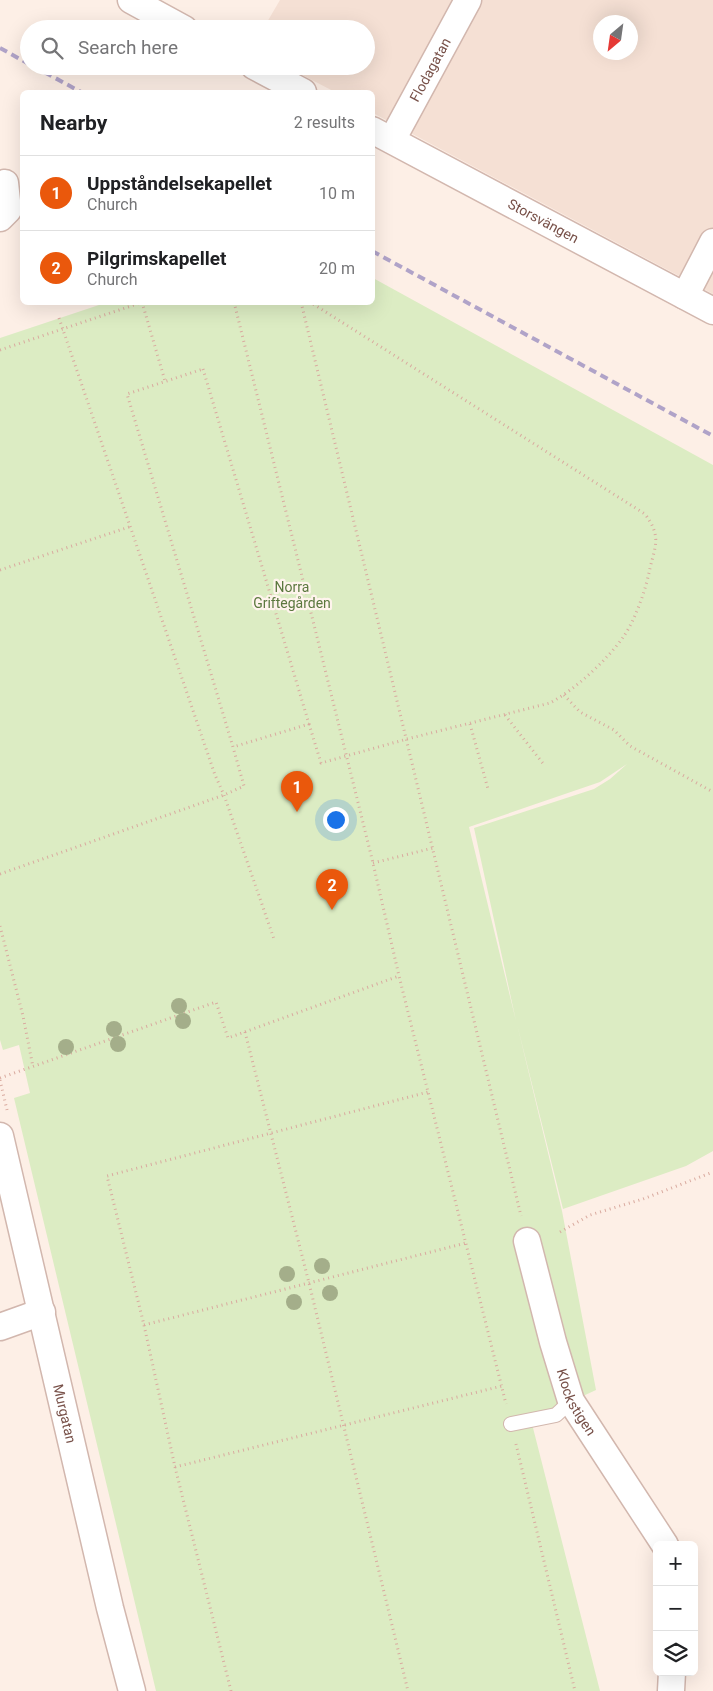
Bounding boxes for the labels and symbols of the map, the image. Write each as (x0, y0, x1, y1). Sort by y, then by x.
north arrow (593, 15, 638, 60)
street label: Flodagatan (406, 35, 454, 104)
street label: Storsvängen (505, 196, 581, 246)
park label: Norra Griftegården (253, 579, 331, 611)
pin: 1 (281, 771, 313, 812)
your location (323, 807, 349, 833)
pin: 2 (316, 869, 348, 910)
street label: Klockstigen (554, 1367, 599, 1438)
street label: Murgatan (50, 1383, 79, 1445)

